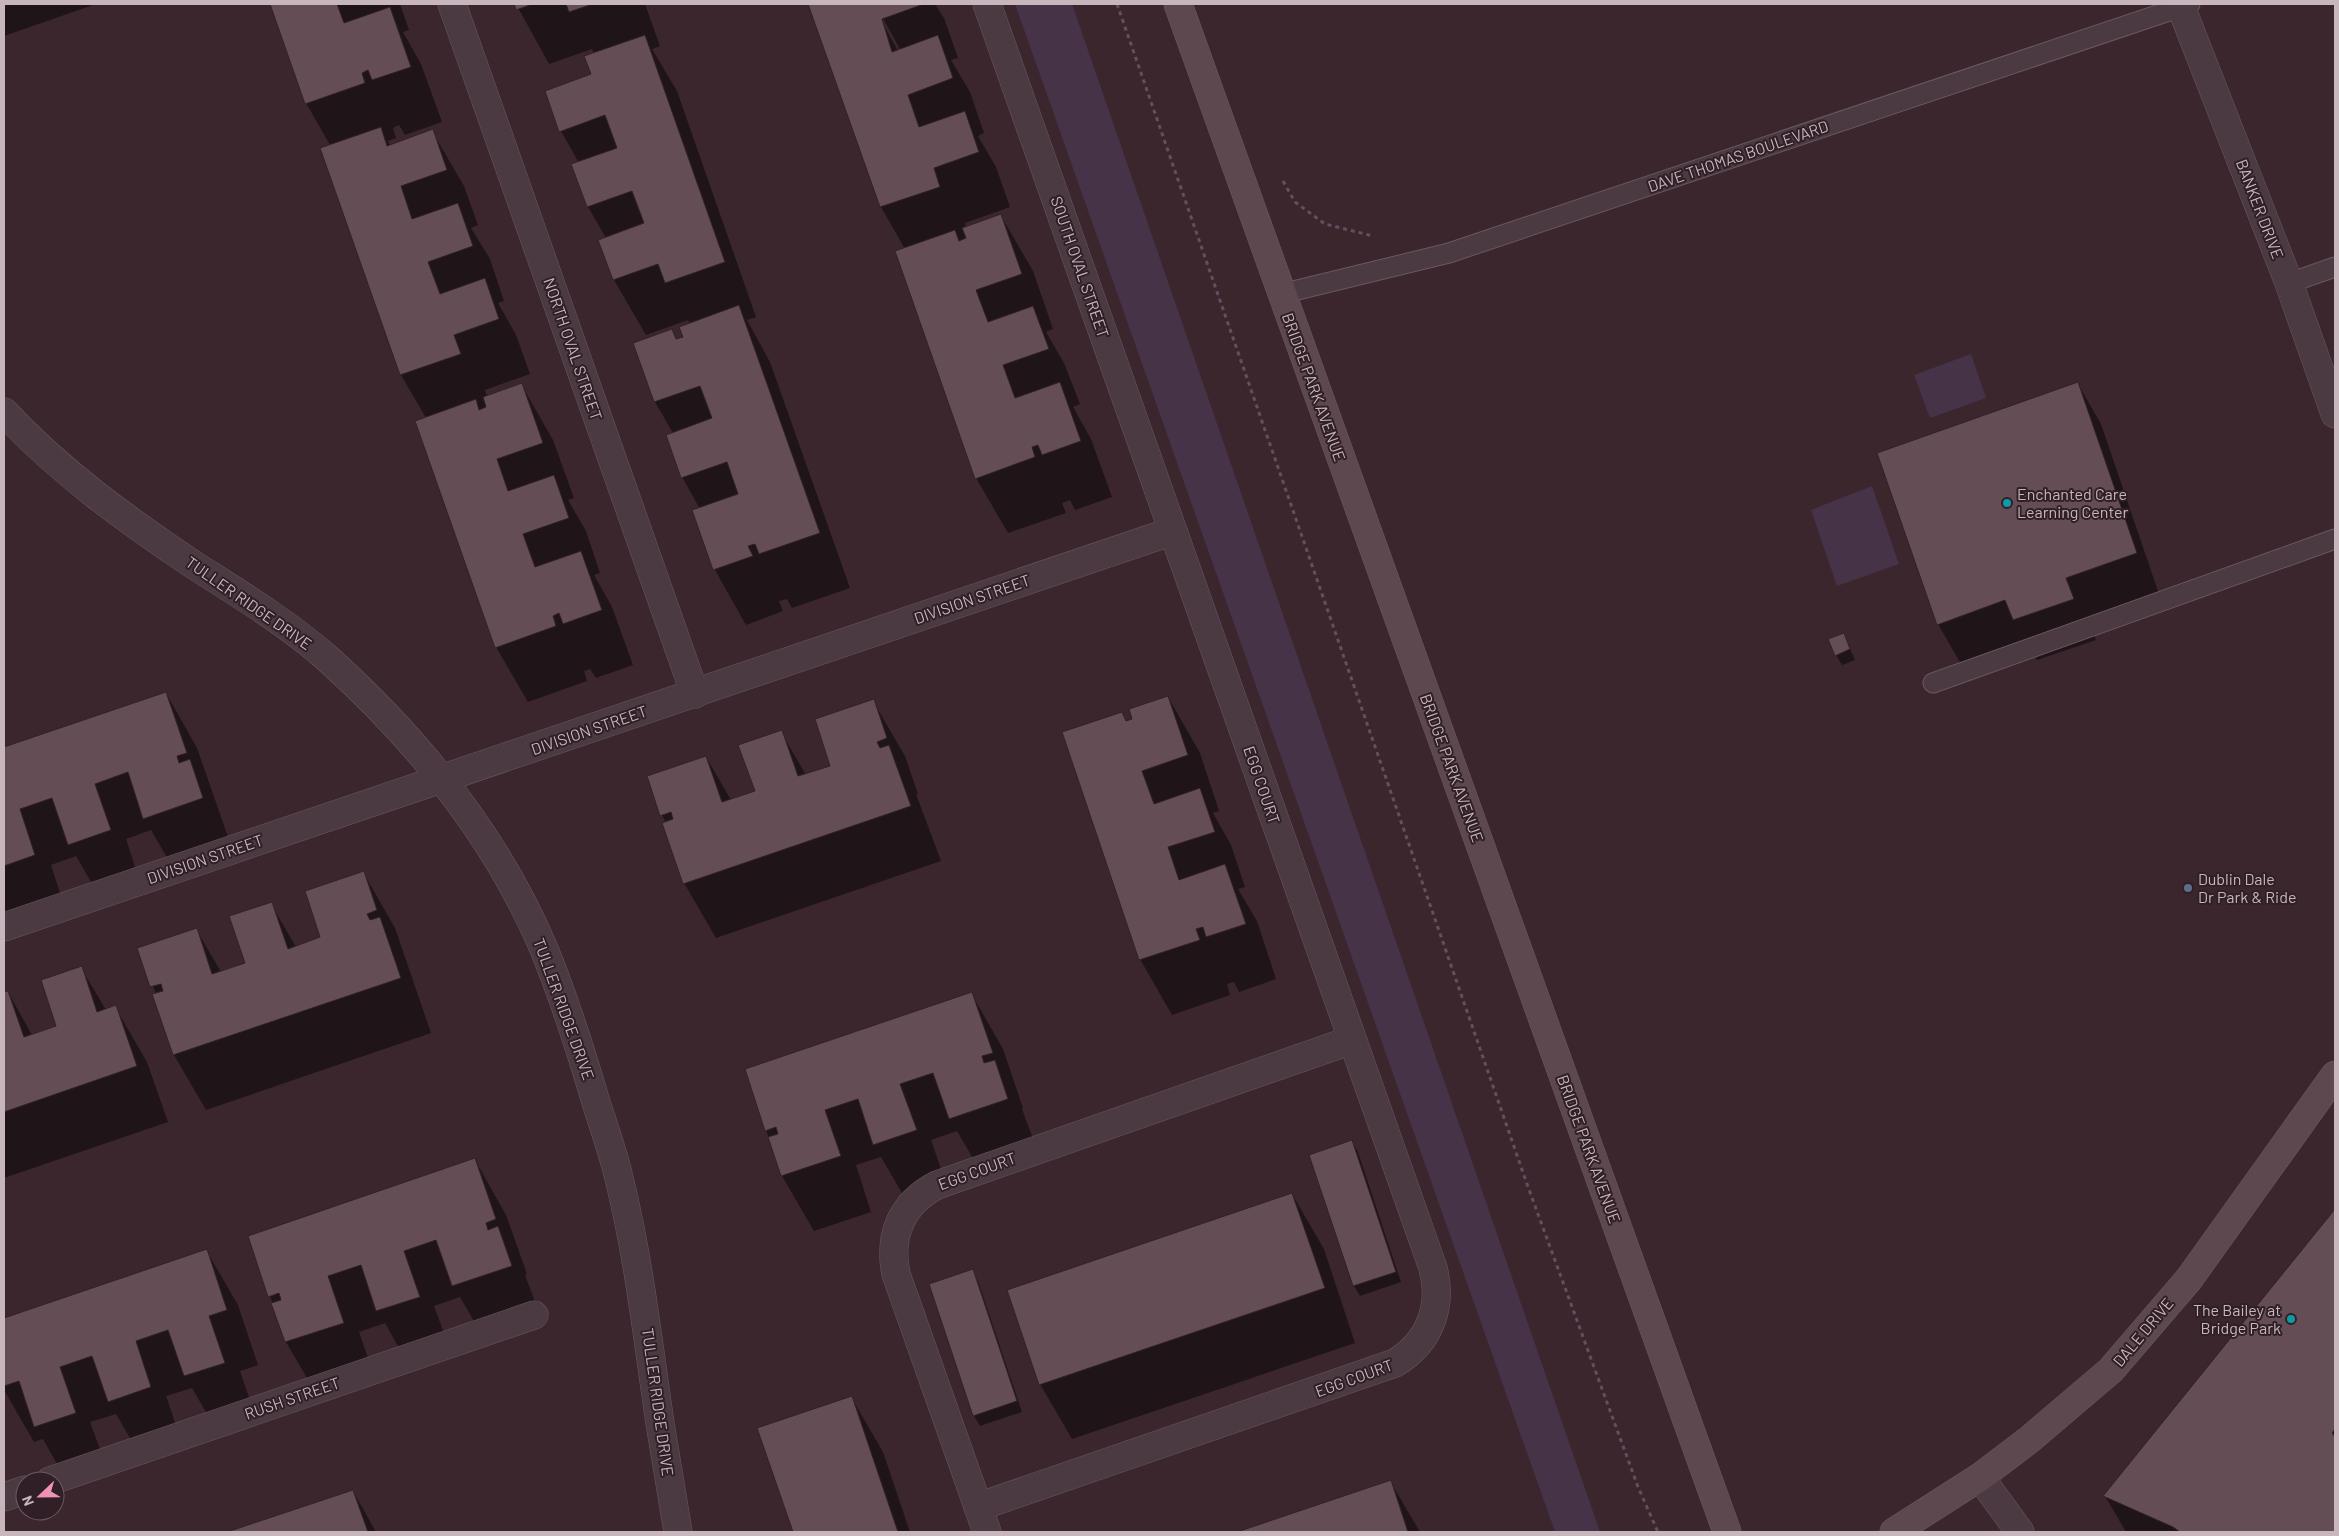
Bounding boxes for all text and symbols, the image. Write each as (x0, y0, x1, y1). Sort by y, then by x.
street label: DAVE THOMAS BOULEVARD (1645, 116, 1831, 195)
street label: BANKER DRIVE (2233, 156, 2288, 261)
street label: SOUTH OVAL STREET (1047, 194, 1114, 340)
street label: NORTH OVAL STREET (540, 275, 607, 423)
street label: BRIDGE PARK AVENUE (1279, 310, 1350, 464)
place label: Enchanted Care Learning Center (2017, 484, 2129, 521)
marker: Enchanted Care Learning Center (2001, 497, 2013, 509)
street label: TULLER RIDGE DRIVE (183, 552, 316, 653)
street label: DIVISION STREET (911, 570, 1032, 627)
street label: BRIDGE PARK AVENUE (1417, 691, 1488, 845)
street label: DIVISION STREET (528, 701, 649, 758)
street label: EGG COURT (1240, 743, 1285, 826)
street label: DIVISION STREET (144, 830, 265, 887)
place label: Dublin Dale Dr Park & Ride (2198, 869, 2296, 906)
marker: Dublin Dale Dr Park & Ride (2182, 882, 2194, 894)
street label: TULLER RIDGE DRIVE (530, 935, 599, 1082)
street label: BRIDGE PARK AVENUE (1554, 1072, 1625, 1226)
street label: EGG COURT (935, 1148, 1018, 1193)
street label: DALE DRIVE (2108, 1293, 2177, 1370)
place label: The Bailey at Bridge Park (2193, 1300, 2281, 1337)
marker: The Bailey at Bridge Park (2285, 1313, 2297, 1325)
street label: TULLER RIDGE DRIVE (639, 1327, 678, 1477)
street label: EGG COURT (1312, 1355, 1395, 1400)
street label: RUSH STREET (242, 1372, 342, 1423)
north arrow (15, 1471, 65, 1521)
text: N (18, 1494, 37, 1509)

